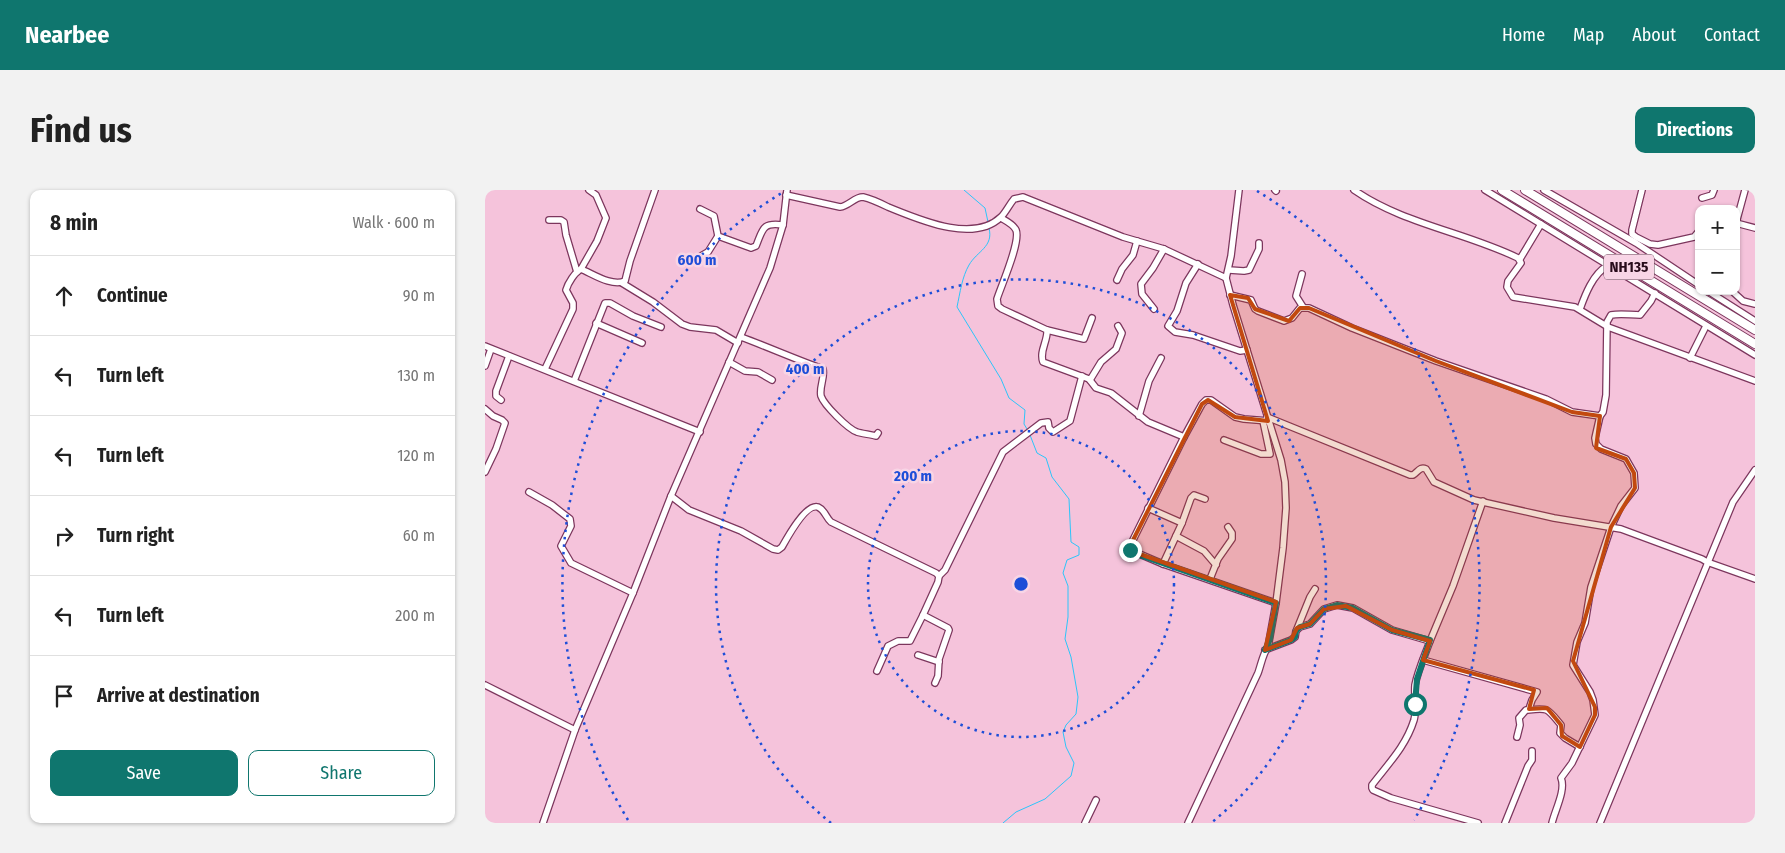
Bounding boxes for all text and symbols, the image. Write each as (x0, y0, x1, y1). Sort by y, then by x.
text: Nearbee (25, 21, 109, 49)
text: Home (1502, 24, 1545, 46)
text: Map (1573, 24, 1604, 46)
text: About (1632, 24, 1676, 46)
text: Contact (1704, 24, 1760, 46)
button: Directions (1635, 107, 1755, 153)
text: Find us (30, 109, 132, 151)
map controls (1695, 205, 1740, 295)
button: + (1695, 205, 1740, 250)
text: 8 min (50, 210, 98, 236)
text: Walk · 600 m (353, 213, 435, 232)
button: − (1695, 250, 1740, 295)
text: 600 m (678, 251, 716, 269)
road number: NH135 (1604, 254, 1654, 280)
icon: ahead (50, 282, 78, 310)
text: Continue (97, 284, 168, 307)
text: 90 m (403, 286, 435, 305)
text: 400 m (786, 360, 824, 378)
icon: left (50, 362, 78, 390)
text: Turn left (97, 364, 164, 387)
text: 130 m (397, 366, 435, 385)
icon: left (50, 442, 78, 470)
text: Turn left (97, 444, 164, 467)
text: 120 m (397, 446, 435, 465)
text: 200 m (893, 467, 932, 485)
icon: right (50, 522, 78, 550)
text: Turn right (97, 524, 174, 547)
text: 60 m (403, 526, 435, 545)
route end (1119, 539, 1142, 562)
centre of rings (1012, 575, 1030, 593)
icon: left (50, 602, 78, 630)
text: Turn left (97, 604, 164, 627)
text: 200 m (395, 606, 435, 625)
icon: arrive (50, 682, 78, 710)
text: Arrive at destination (97, 684, 260, 707)
route start (1404, 693, 1427, 716)
button: Save (50, 750, 238, 796)
button: Share (248, 750, 435, 796)

